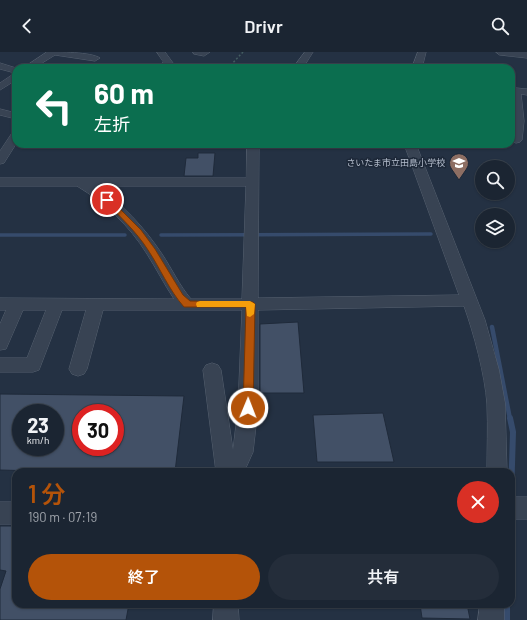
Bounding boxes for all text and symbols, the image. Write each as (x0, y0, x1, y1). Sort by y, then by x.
icon: back (16, 15, 38, 37)
text: Drivr (244, 15, 283, 37)
icon: search (489, 15, 511, 37)
text: 60 m (94, 76, 154, 110)
icon: left (28, 80, 80, 132)
text: 左折 (94, 113, 130, 135)
school or university icon: さいたま市立田島小学校 (448, 152, 470, 180)
place label: さいたま市立田島小学校 (346, 157, 445, 168)
map controls (475, 160, 515, 248)
button: search (475, 160, 515, 200)
pin (90, 183, 124, 217)
icon: arrive (96, 189, 118, 211)
button: layers (475, 208, 515, 248)
position arrow (227, 387, 269, 429)
speed limit sign: 30 (72, 404, 124, 456)
text: 23 (27, 413, 49, 437)
text: km/h (27, 434, 49, 446)
text: 1 分 (28, 479, 65, 508)
button: close (457, 481, 499, 523)
text: 190 m · 07:19 (28, 509, 97, 525)
button: 終了 (28, 554, 260, 600)
button: 共有 (268, 554, 499, 600)

